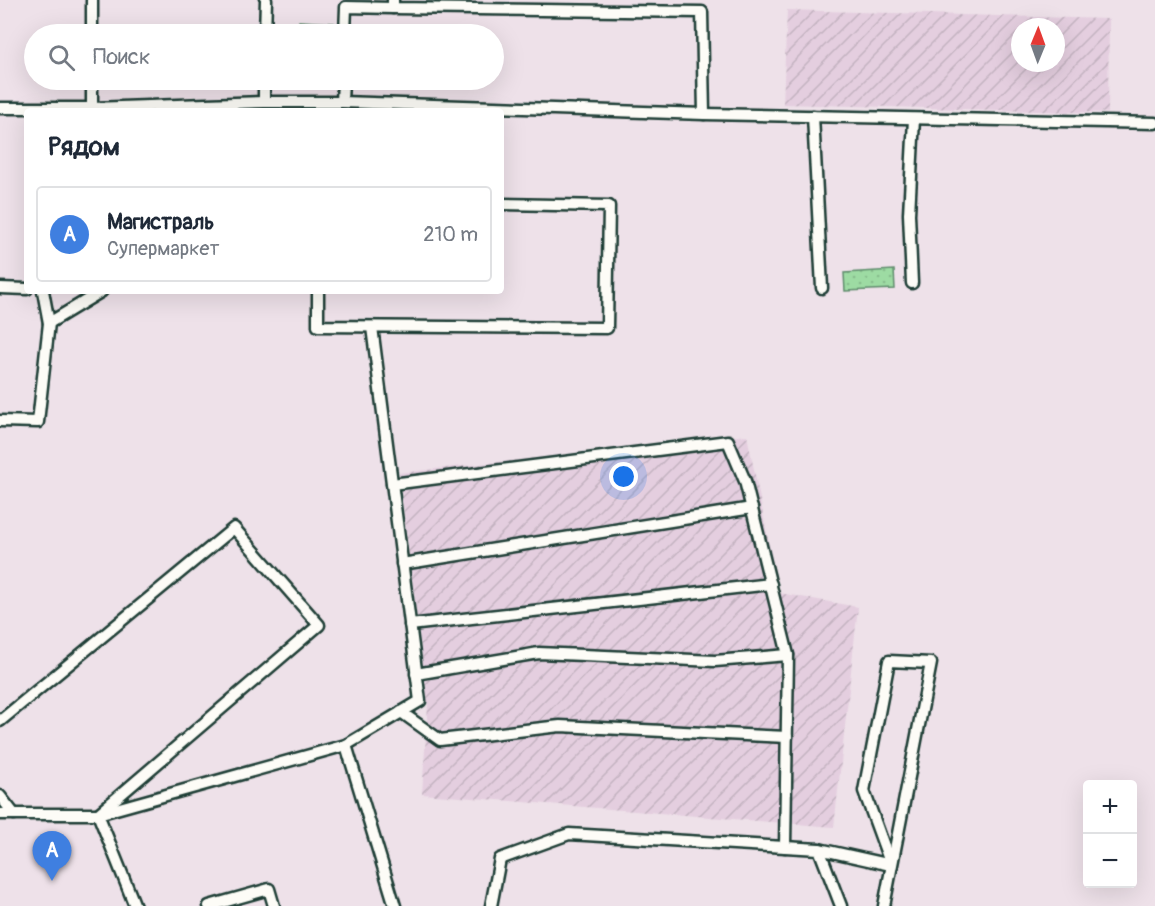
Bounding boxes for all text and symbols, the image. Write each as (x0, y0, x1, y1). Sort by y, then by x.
north arrow (1011, 18, 1065, 72)
search box (24, 24, 504, 90)
icon: search (45, 41, 78, 74)
text: Поиск (93, 43, 150, 71)
text: Рядом (48, 131, 120, 163)
text: Магистраль (107, 208, 214, 236)
text: A (63, 222, 76, 247)
text: 210 m (423, 222, 478, 247)
text: Супермаркет (107, 236, 219, 261)
your location (609, 462, 638, 491)
map controls (1083, 780, 1137, 888)
button: + (1083, 780, 1137, 834)
pin: A (32, 832, 72, 881)
button: − (1083, 834, 1137, 888)

